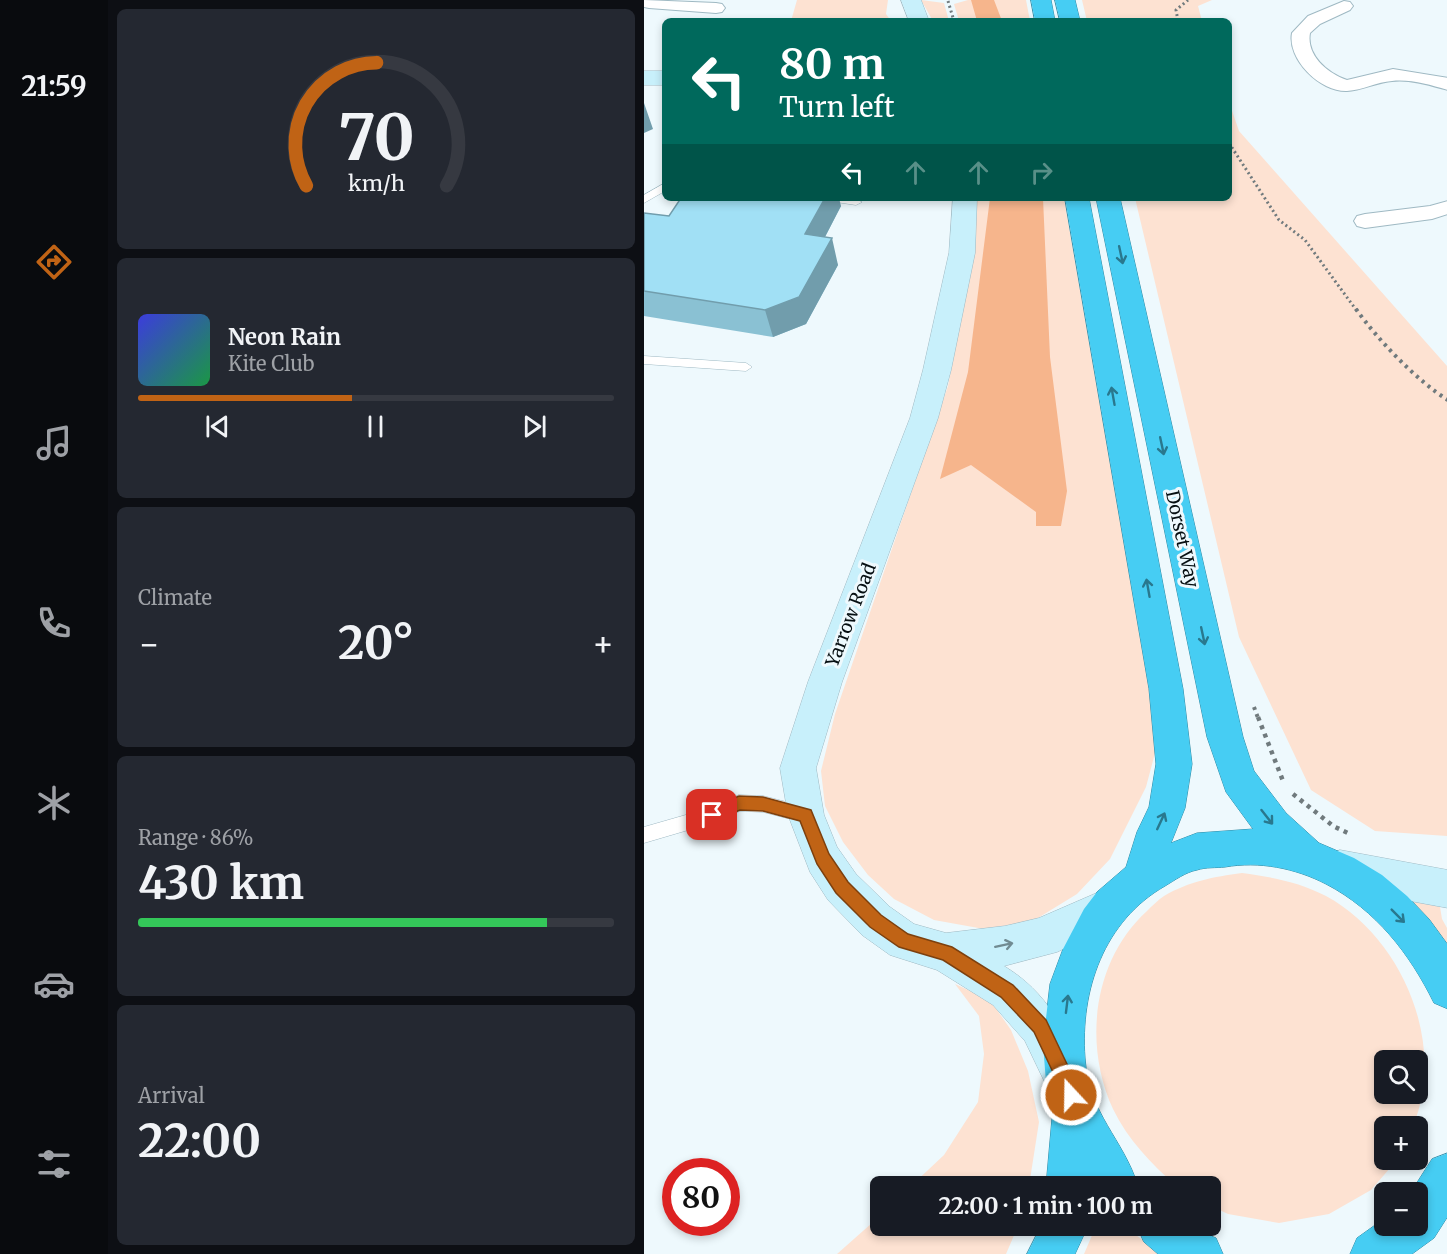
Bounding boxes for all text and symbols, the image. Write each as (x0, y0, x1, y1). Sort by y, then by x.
text: 80 m (779, 38, 885, 90)
icon: left (680, 42, 758, 120)
text: 21:59 (21, 69, 87, 103)
text: Turn left (779, 90, 894, 124)
text: 70 (338, 99, 414, 177)
icon: left (836, 156, 869, 189)
icon: ahead (899, 156, 932, 189)
icon: ahead (962, 156, 995, 189)
icon: right (1025, 156, 1058, 189)
text: km/h (348, 170, 404, 197)
icon: directions (33, 241, 75, 283)
one-way arrow (1115, 245, 1127, 264)
text: Neon Rain (228, 323, 341, 351)
text: Kite Club (228, 351, 314, 376)
one-way arrow (1107, 387, 1118, 407)
icon: previous (201, 410, 234, 443)
icon: pause (359, 410, 392, 443)
icon: next (518, 410, 551, 443)
icon: music (33, 422, 75, 464)
one-way arrow (1157, 435, 1168, 455)
street label: Dorset Way (1161, 488, 1204, 590)
street label: Yarrow Road (820, 559, 881, 671)
one-way arrow (1142, 579, 1153, 599)
text: Climate (138, 585, 212, 610)
icon: phone (33, 602, 75, 644)
text: 20° (338, 615, 414, 671)
text: − (138, 624, 160, 665)
text: + (592, 624, 614, 665)
one-way arrow (1198, 626, 1209, 646)
icon: climate (33, 782, 75, 824)
pin (686, 789, 737, 840)
icon: arrive (695, 798, 728, 831)
one-way arrow (1261, 809, 1274, 825)
one-way arrow (1156, 813, 1167, 831)
text: Range · 86% (138, 825, 254, 850)
text: 430 km (138, 855, 304, 911)
one-way arrow (1391, 908, 1406, 923)
one-way arrow (995, 939, 1014, 951)
icon: car (33, 963, 75, 1005)
one-way arrow (1061, 995, 1072, 1015)
map controls (1374, 1050, 1428, 1236)
button: search (1374, 1050, 1428, 1104)
position arrow (1039, 1063, 1103, 1127)
text: Arrival (138, 1083, 205, 1108)
text: 22:00 (138, 1113, 261, 1169)
button: + (1374, 1116, 1428, 1170)
icon: filters (33, 1143, 75, 1185)
speed limit sign: 80 (662, 1158, 740, 1236)
button: − (1374, 1182, 1428, 1236)
text: 22:00 · 1 min · 100 m (938, 1192, 1153, 1220)

